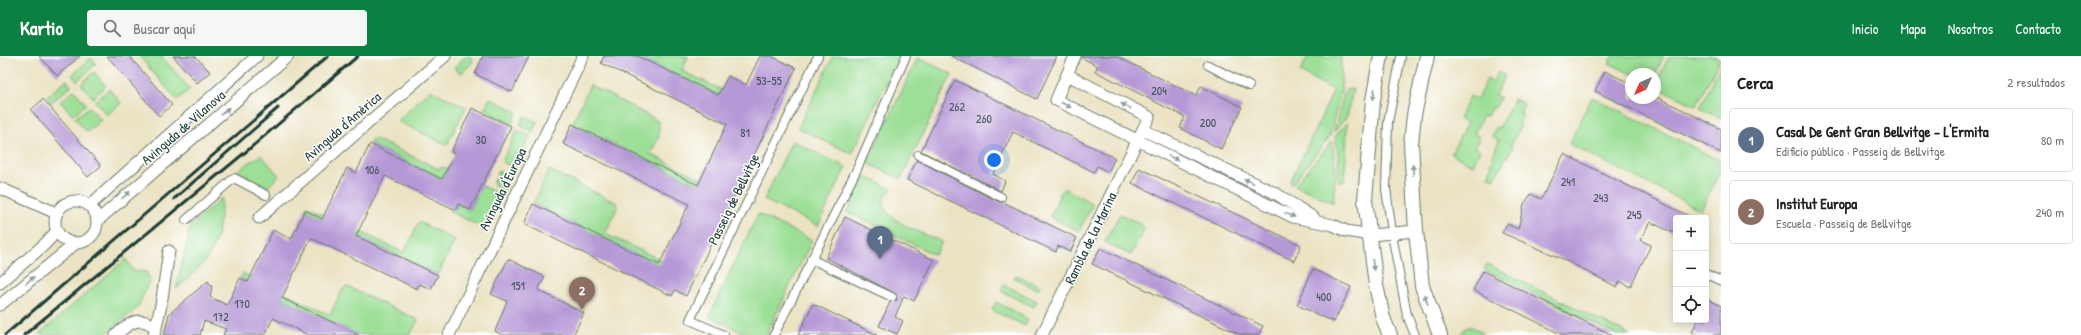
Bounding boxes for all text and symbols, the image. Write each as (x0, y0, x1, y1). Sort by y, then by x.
search box (87, 10, 367, 46)
text: Kartio (20, 15, 63, 41)
icon: search (101, 17, 123, 39)
text: Buscar aquí (133, 18, 196, 39)
text: Inicio (1852, 19, 1878, 38)
text: Mapa (1900, 19, 1926, 38)
text: Nosotros (1948, 19, 1993, 38)
text: Contacto (2015, 19, 2061, 38)
north arrow (1625, 68, 1661, 104)
text: Cerca (1737, 71, 1773, 94)
house number: 53-55 (756, 72, 782, 89)
text: 2 resultados (2007, 73, 2065, 91)
house number: 204 (1151, 82, 1167, 99)
street label: Avinguda de Vilanova (137, 85, 230, 170)
street label: Avinguda d'Amèrica (299, 87, 386, 166)
one-way arrow (1371, 88, 1377, 100)
house number: 262 (949, 98, 965, 115)
one-way arrow (1060, 102, 1072, 109)
one-way arrow (1121, 102, 1132, 109)
one-way arrow (220, 106, 230, 115)
house number: 260 (976, 110, 992, 127)
house number: 200 (1200, 114, 1216, 131)
text: Casal De Gent Gran Bellvitge - L'Ermita (1776, 121, 1989, 142)
house number: 81 (740, 124, 750, 141)
house number: 30 (476, 131, 486, 148)
text: 1 (1749, 131, 1753, 149)
text: 80 m (2041, 131, 2064, 149)
text: Edificio público · Passeig de Bellvitge (1776, 142, 1945, 160)
street label: Avinguda d'Europa (474, 144, 531, 234)
street label: Passeig de Bellvitge (703, 150, 764, 248)
your location (984, 150, 1004, 170)
one-way arrow (1167, 155, 1178, 162)
house number: 106 (365, 161, 379, 178)
one-way arrow (1409, 164, 1416, 176)
house number: 241 (1561, 173, 1575, 190)
one-way arrow (1243, 178, 1255, 184)
street label: Rambla de la Marina (1059, 188, 1121, 287)
house number: 243 (1593, 189, 1609, 206)
one-way arrow (121, 191, 132, 200)
text: Institut Europa (1776, 193, 1857, 214)
text: 2 (1748, 203, 1754, 221)
text: 240 m (2035, 203, 2064, 221)
house number: 245 (1626, 206, 1642, 223)
one-way arrow (1284, 212, 1296, 218)
text: Escuela · Passeig de Bellvitge (1776, 214, 1912, 232)
map controls (1673, 215, 1709, 323)
button: + (1673, 215, 1709, 251)
pin: 1 (867, 226, 893, 259)
button: − (1673, 251, 1709, 287)
one-way arrow (1370, 259, 1377, 271)
one-way arrow (25, 276, 36, 285)
house number: 151 (511, 277, 525, 294)
pin: 2 (569, 277, 595, 310)
button: locate (1673, 287, 1709, 323)
house number: 400 (1316, 288, 1332, 305)
one-way arrow (1423, 292, 1429, 304)
house number: 170 (234, 295, 250, 312)
house number: 172 (213, 308, 229, 325)

